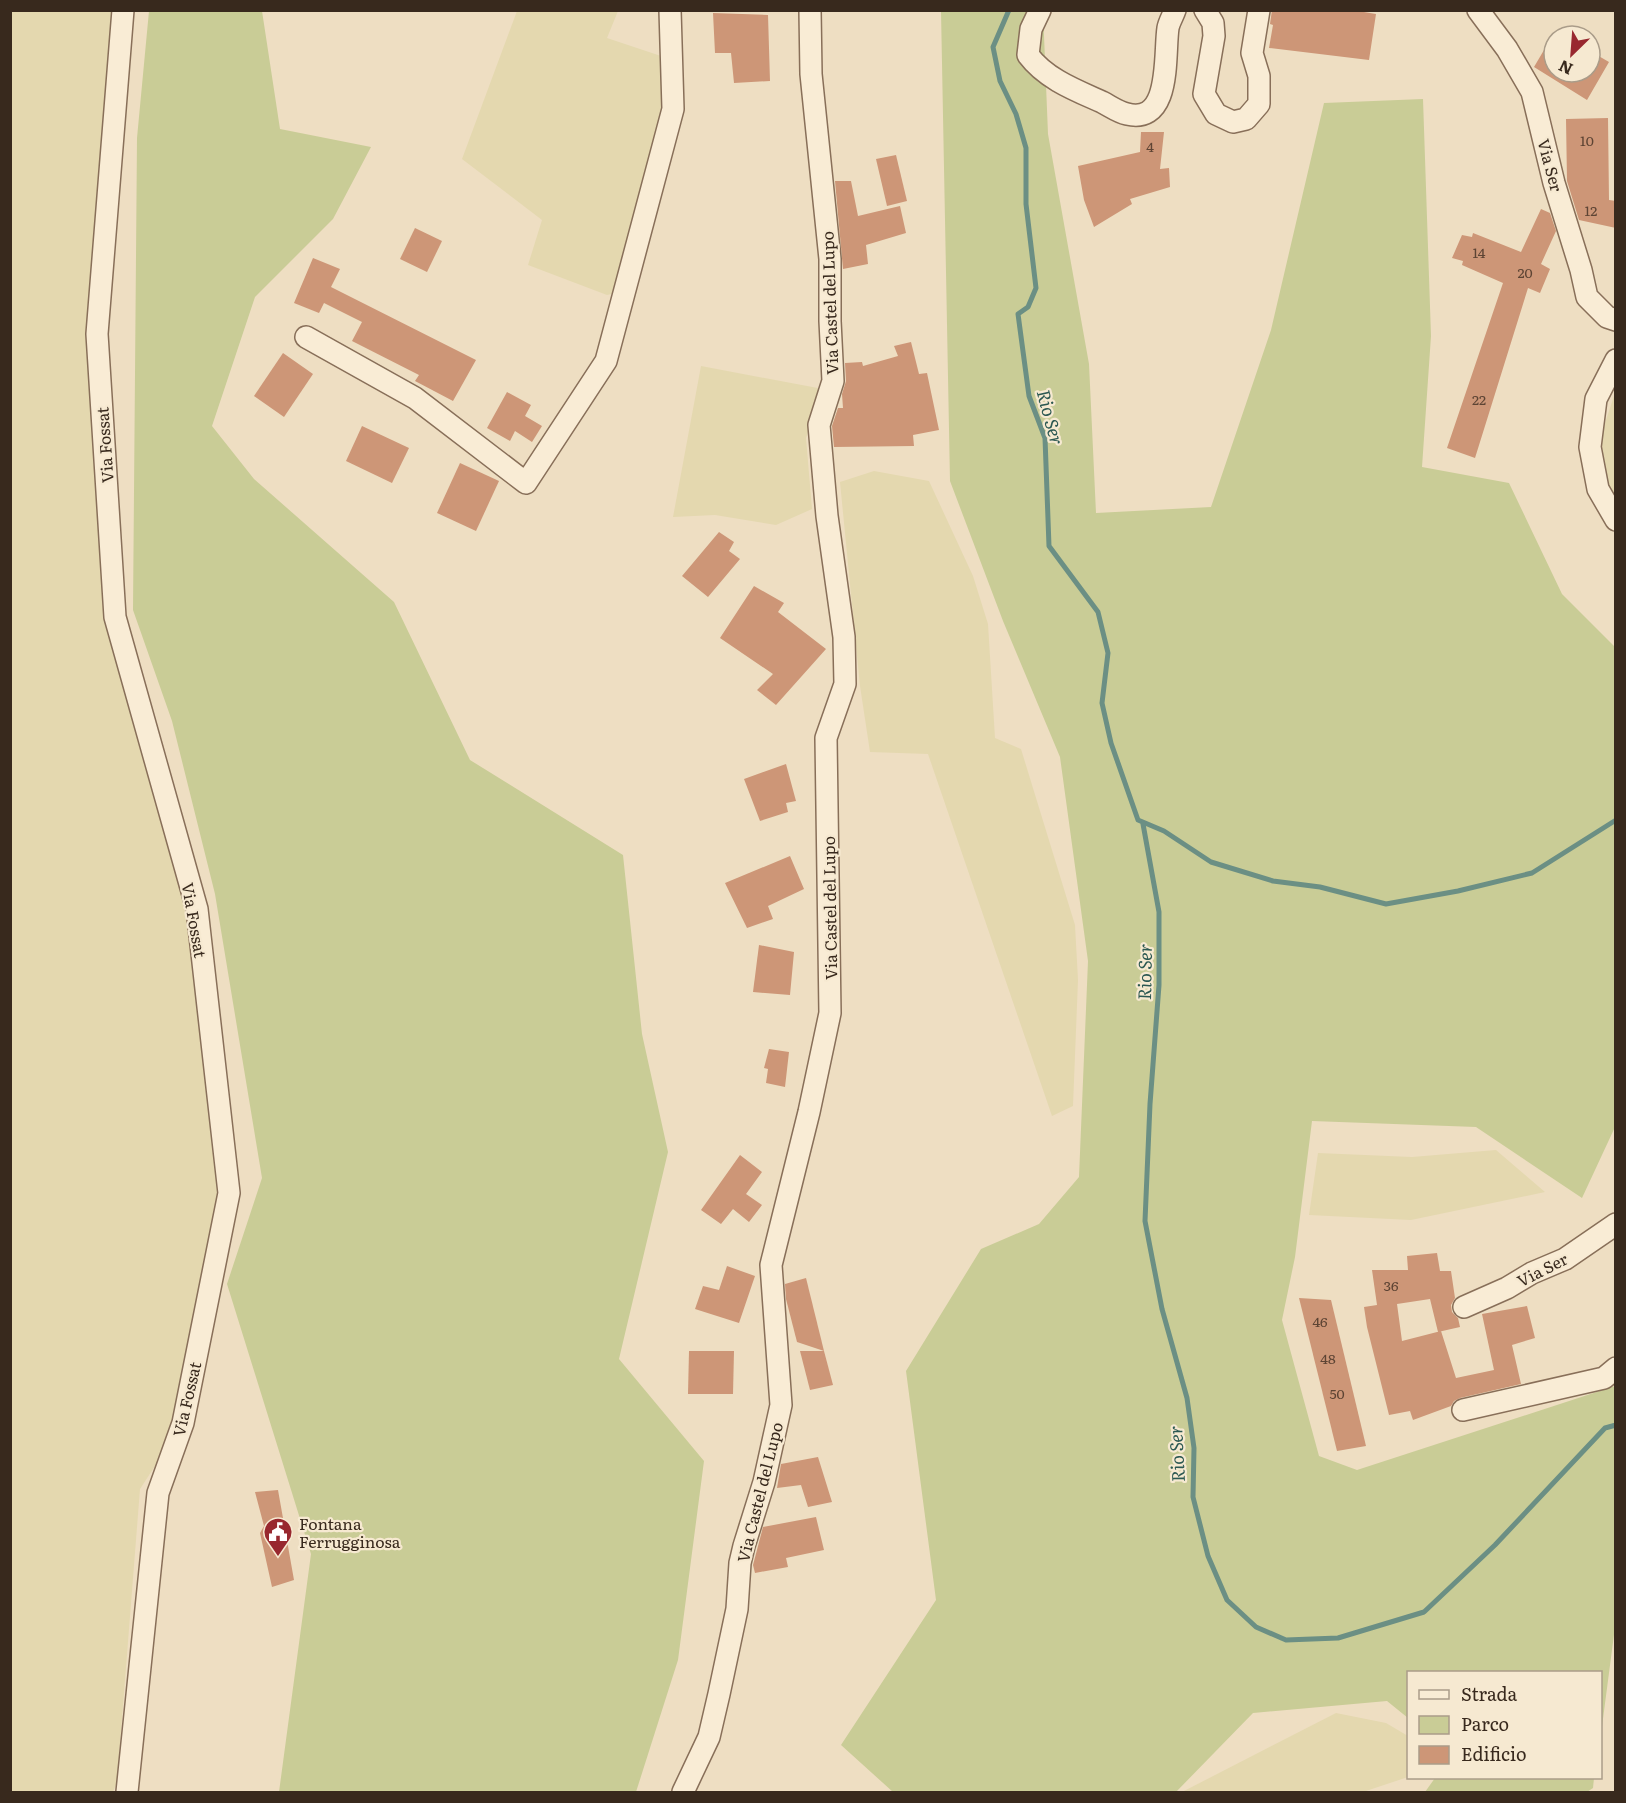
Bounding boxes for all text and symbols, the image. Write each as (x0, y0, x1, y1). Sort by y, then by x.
north arrow (1542, 24, 1602, 84)
text: N (1554, 55, 1576, 82)
house number: 10 (1580, 130, 1594, 150)
house number: 4 (1146, 136, 1154, 156)
street label: Via Ser (1532, 136, 1570, 195)
house number: 12 (1585, 200, 1597, 220)
street label: Via Castel del Lupo (814, 231, 844, 375)
house number: 14 (1473, 242, 1486, 262)
house number: 20 (1517, 262, 1533, 282)
water label: Rio Ser (1031, 386, 1071, 448)
house number: 22 (1472, 389, 1486, 409)
street label: Via Fossat (89, 406, 119, 484)
street label: Via Castel del Lupo (816, 836, 842, 980)
street label: Via Fossat (177, 880, 214, 960)
water label: Rio Ser (1130, 944, 1158, 1000)
street label: Via Ser (1512, 1246, 1572, 1292)
house number: 36 (1383, 1275, 1399, 1295)
house number: 46 (1312, 1311, 1328, 1331)
house number: 48 (1320, 1348, 1336, 1368)
street label: Via Fossat (166, 1359, 206, 1439)
house number: 50 (1329, 1383, 1345, 1403)
street label: Via Castel del Lupo (730, 1419, 788, 1565)
water label: Rio Ser (1161, 1425, 1191, 1483)
place label: Fontana Ferrugginosa (299, 1511, 401, 1553)
public building icon: Fontana Ferrugginosa (262, 1516, 294, 1558)
legend (1407, 1671, 1602, 1779)
text: Strada (1461, 1680, 1518, 1707)
text: Parco (1461, 1710, 1509, 1737)
text: Edificio (1461, 1740, 1527, 1767)

